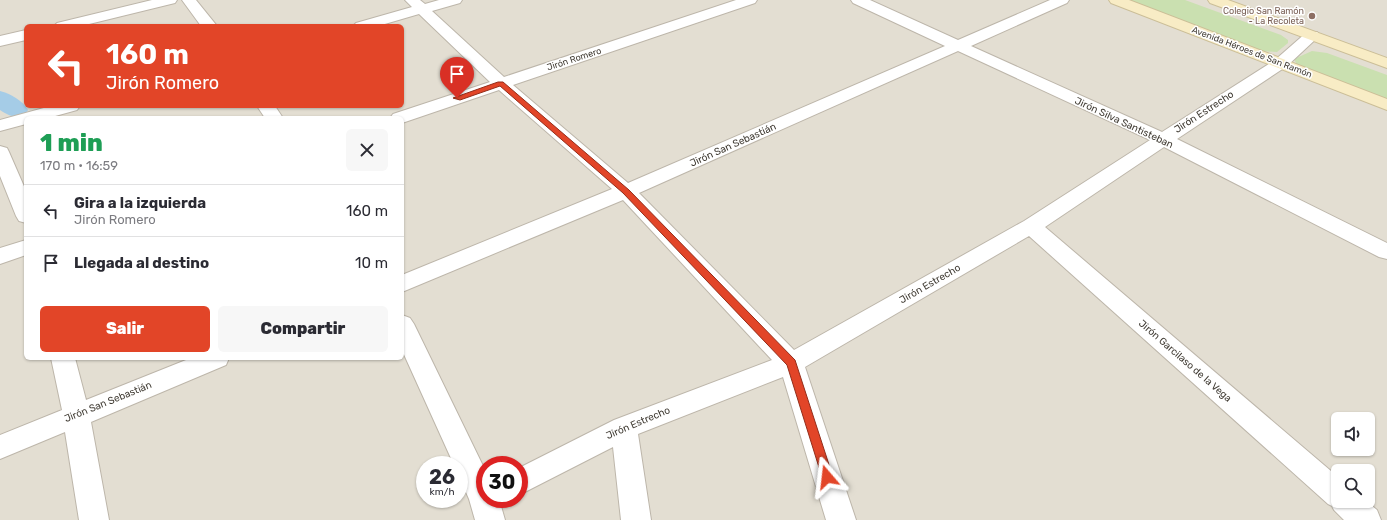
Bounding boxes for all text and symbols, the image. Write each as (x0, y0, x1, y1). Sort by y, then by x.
place label: Colegio San Ramón - La Recoleta (1223, 6, 1304, 26)
marker: Colegio San Ramón - La Recoleta (1307, 11, 1317, 21)
street label: Avenida Héroes de San Ramón (1191, 24, 1313, 80)
text: 160 m (106, 38, 189, 71)
icon: left (40, 40, 92, 92)
street label: Jirón Romero (546, 46, 602, 72)
pin (440, 57, 474, 98)
icon: arrive (446, 63, 468, 85)
text: Jirón Romero (106, 72, 219, 94)
street label: Jirón Estrecho (1172, 88, 1236, 136)
street label: Jirón Silva Santisteban (1073, 95, 1175, 151)
street label: Jirón San Sebastián (688, 121, 778, 169)
text: 1 min (40, 129, 103, 157)
button: close (346, 129, 388, 171)
text: 170 m · 16:59 (40, 158, 118, 173)
text: Gira a la izquierda (74, 194, 206, 212)
icon: left (40, 200, 62, 222)
text: 160 m (346, 202, 388, 220)
text: Jirón Romero (74, 212, 156, 227)
icon: arrive (40, 252, 62, 274)
text: Llegada al destino (74, 254, 209, 272)
text: 10 m (355, 254, 388, 272)
street label: Jirón Estrecho (897, 262, 963, 306)
button: Salir (40, 306, 210, 352)
button: Compartir (218, 306, 388, 352)
street label: Jirón Garcilaso de la Vega (1136, 317, 1234, 405)
street label: Jirón San Sebastián (63, 379, 153, 425)
street label: Jirón Estrecho (604, 404, 672, 442)
map controls (1331, 412, 1375, 508)
button: sound (1331, 412, 1375, 456)
speed limit sign: 30 (476, 456, 528, 508)
position arrow (806, 456, 848, 498)
button: search (1331, 464, 1375, 508)
text: 26 (429, 465, 455, 489)
text: km/h (430, 486, 454, 498)

